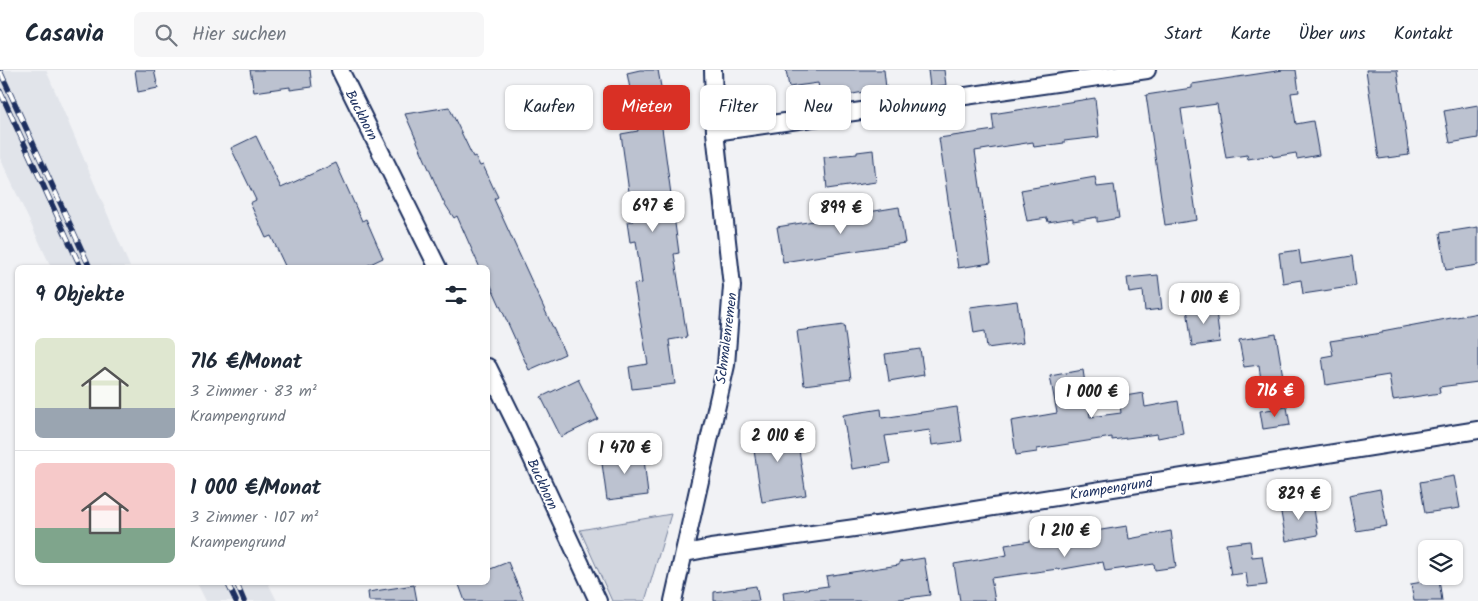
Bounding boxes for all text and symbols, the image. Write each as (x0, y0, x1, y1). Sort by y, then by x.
search box (134, 12, 484, 57)
text: Casavia (25, 15, 104, 54)
text: Hier suchen (192, 20, 286, 50)
text: Start (1164, 20, 1202, 49)
text: Karte (1230, 20, 1270, 49)
text: Über uns (1298, 20, 1366, 49)
text: Kontakt (1394, 20, 1453, 49)
icon: search (152, 21, 180, 49)
chip: Kaufen (505, 85, 593, 130)
chip: Mieten (603, 85, 690, 130)
chip: Filter (700, 85, 776, 130)
chip: Neu (786, 85, 851, 130)
chip: Wohnung (861, 85, 965, 130)
street label: Buckhorn (339, 86, 383, 145)
pin: 697 € (618, 190, 688, 233)
pin: 899 € (806, 192, 876, 235)
text: 697 € (633, 194, 673, 219)
text: 899 € (820, 196, 862, 221)
text: 9 Objekte (35, 279, 124, 312)
icon: filters (442, 281, 470, 309)
pin: 1 010 € (1158, 282, 1250, 325)
text: 1 010 € (1180, 286, 1228, 311)
street label: Schmalenremen (710, 291, 744, 385)
text: 716 €/Monat (190, 346, 302, 379)
icon: home (75, 358, 135, 418)
pin: 1 000 € (1046, 376, 1138, 419)
pin: 716 € (1240, 376, 1310, 418)
text: 3 Zimmer · 83 m² (190, 379, 317, 404)
text: 716 € (1256, 379, 1294, 404)
text: 1 000 € (1066, 380, 1118, 405)
text: Krampengrund (190, 404, 285, 429)
pin: 2 010 € (732, 420, 824, 463)
text: 2 010 € (751, 424, 805, 449)
pin: 1 470 € (579, 432, 671, 475)
text: 1 470 € (599, 436, 651, 461)
street label: Buckhorn (521, 455, 564, 514)
street label: Krampengrund (1068, 471, 1155, 506)
text: 1 000 €/Monat (190, 472, 321, 505)
pin: 829 € (1264, 478, 1334, 521)
text: 829 € (1277, 482, 1321, 507)
icon: home (75, 483, 135, 543)
text: 3 Zimmer · 107 m² (190, 505, 318, 530)
pin: 1 210 € (1019, 516, 1111, 558)
text: 1 210 € (1040, 519, 1090, 544)
text: Krampengrund (190, 530, 285, 555)
map controls (1418, 540, 1463, 585)
button: layers (1418, 540, 1463, 585)

